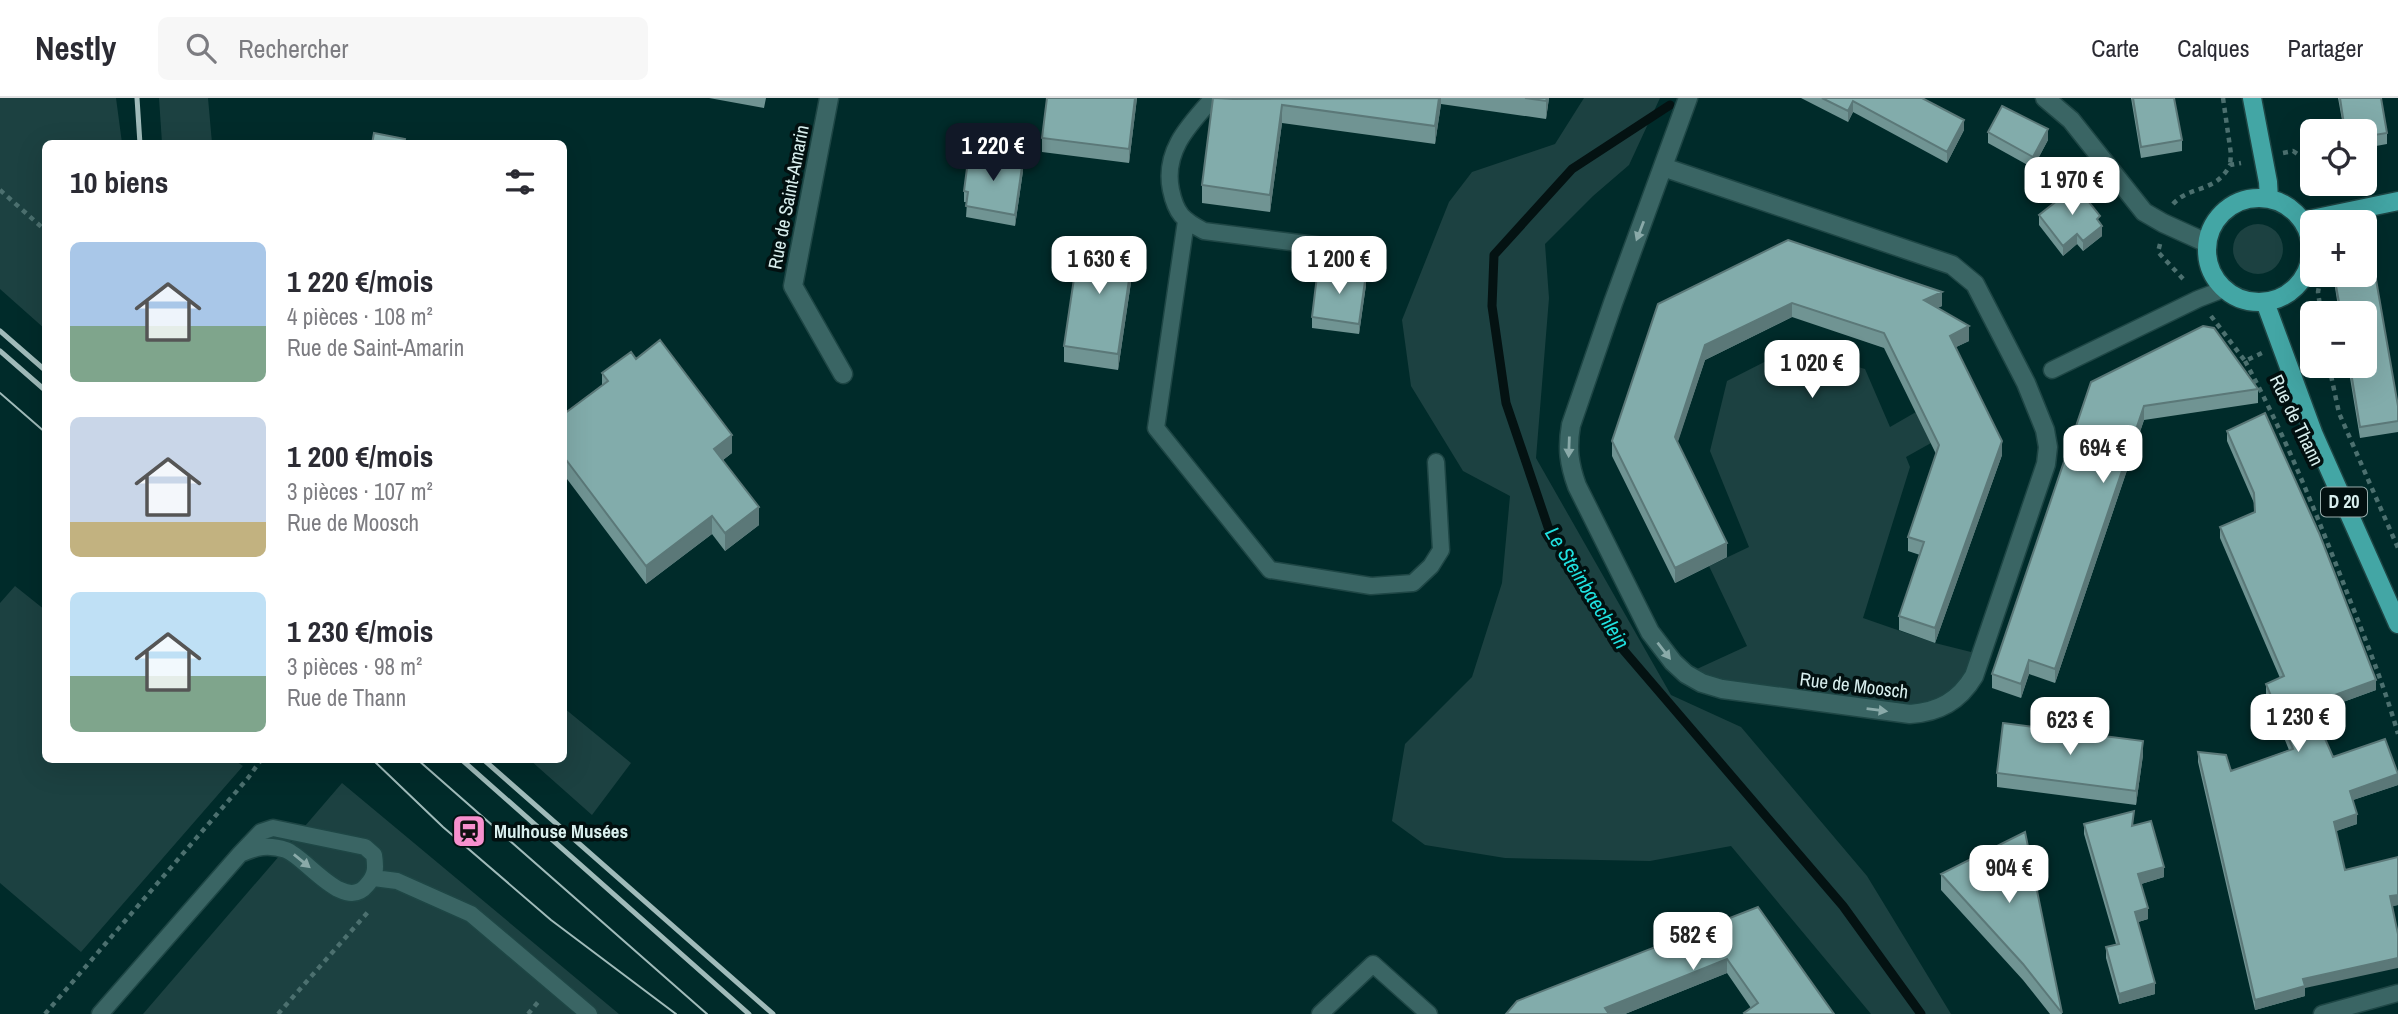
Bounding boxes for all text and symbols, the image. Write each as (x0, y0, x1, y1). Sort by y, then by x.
search box (158, 17, 648, 80)
text: Nestly (35, 26, 116, 70)
icon: search (182, 29, 220, 67)
text: Rechercher (238, 31, 348, 66)
text: Carte (2091, 32, 2139, 64)
text: Calques (2177, 32, 2250, 64)
text: Partager (2288, 32, 2363, 64)
map controls (2300, 119, 2377, 378)
button: locate (2300, 119, 2377, 196)
street label: Rue de Saint-Amarin (761, 123, 815, 271)
pin: 1 220 € (928, 123, 1058, 183)
text: 1 220 € (962, 130, 1024, 161)
pin: 1 970 € (2007, 158, 2137, 217)
text: 10 biens (70, 162, 168, 202)
icon: filters (501, 163, 539, 201)
text: 1 970 € (2041, 164, 2103, 195)
button: + (2300, 210, 2377, 287)
one-way arrow (1635, 221, 1646, 242)
pin: 1 630 € (1034, 236, 1164, 296)
pin: 1 200 € (1274, 236, 1404, 296)
text: 1 630 € (1068, 243, 1130, 274)
text: 1 200 € (1308, 243, 1370, 274)
text: 1 220 €/mois (287, 261, 433, 301)
icon: home (126, 270, 210, 354)
text: 4 pièces · 108 m² (287, 301, 433, 332)
button: − (2300, 301, 2377, 378)
text: Rue de Saint-Amarin (287, 332, 464, 363)
pin: 1 020 € (1747, 341, 1877, 400)
text: 1 020 € (1781, 347, 1843, 378)
street label: Rue de Thann (2264, 370, 2330, 470)
pin: 694 € (2054, 426, 2152, 485)
text: 694 € (2079, 432, 2127, 463)
text: 1 200 €/mois (287, 436, 433, 476)
one-way arrow (1564, 436, 1575, 458)
icon: home (126, 445, 210, 529)
text: 3 pièces · 107 m² (287, 476, 433, 507)
road number: D 20 (2321, 488, 2367, 516)
text: Rue de Moosch (287, 507, 419, 538)
water label: Le Steinbaechlein (1538, 521, 1637, 654)
text: 1 230 €/mois (287, 611, 433, 651)
icon: home (126, 620, 210, 704)
one-way arrow (1656, 642, 1670, 660)
text: 3 pièces · 98 m² (287, 651, 422, 682)
street label: Rue de Moosch (1798, 665, 1910, 705)
text: Rue de Thann (287, 682, 406, 713)
pin: 1 230 € (2233, 694, 2363, 754)
pin: 623 € (2021, 698, 2119, 757)
text: 1 230 € (2267, 701, 2329, 732)
text: 623 € (2046, 704, 2094, 735)
one-way arrow (1866, 705, 1888, 716)
station icon: Mulhouse Musées (450, 812, 488, 850)
place label: Mulhouse Musées (494, 818, 628, 844)
pin: 904 € (1960, 846, 2058, 905)
text: 904 € (1985, 852, 2033, 883)
one-way arrow (292, 854, 310, 869)
pin: 582 € (1644, 912, 1742, 972)
text: 582 € (1669, 919, 1717, 950)

